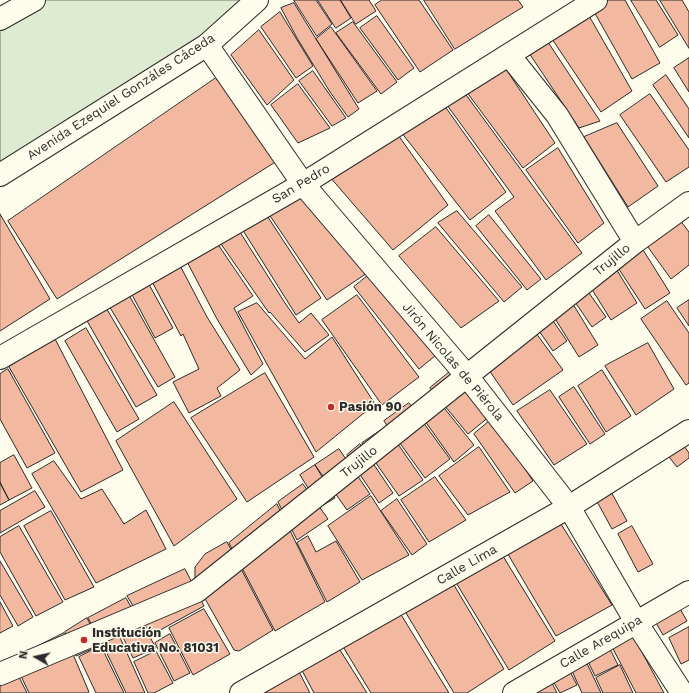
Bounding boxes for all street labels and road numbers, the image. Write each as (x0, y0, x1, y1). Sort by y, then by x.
street label: Avenida Ezequiel Gonzáles Cáceda (24, 30, 218, 164)
street label: San Pedro (269, 161, 333, 207)
street label: Trujillo (590, 240, 634, 280)
street label: Jirón Nicolas de Piérola (399, 300, 507, 424)
street label: Trujillo (337, 443, 381, 481)
street label: Calle Lima (434, 541, 500, 589)
street label: Calle Arequipa (557, 612, 645, 672)

